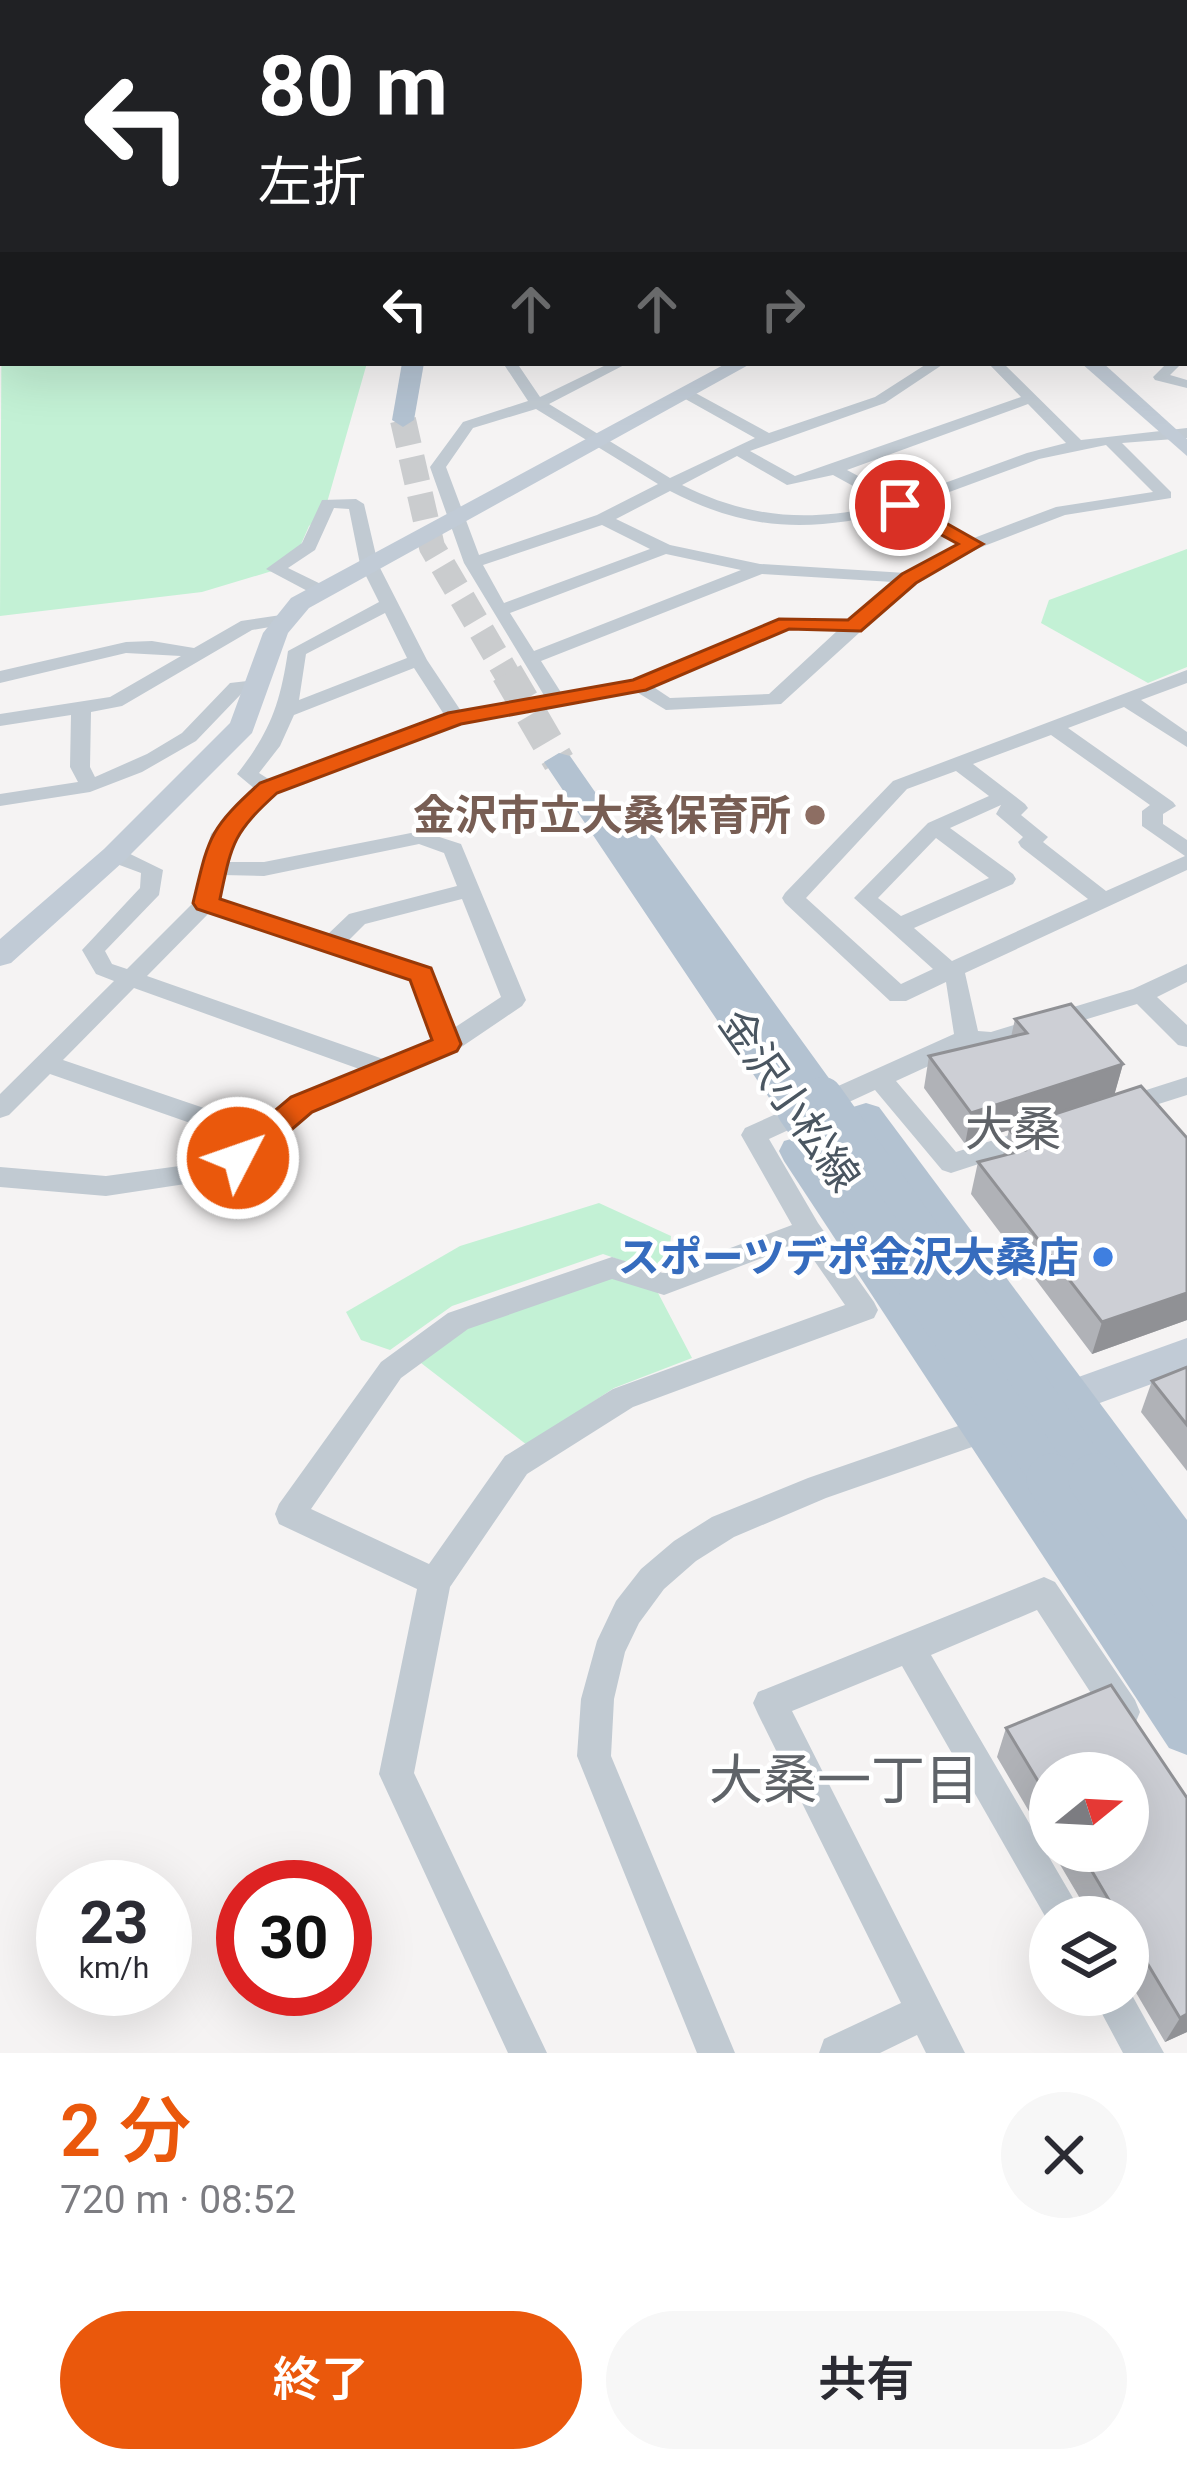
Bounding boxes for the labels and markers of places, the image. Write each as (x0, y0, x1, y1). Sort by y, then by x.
pin (849, 454, 951, 556)
place label: 金沢市立大桑保育所 (413, 791, 791, 840)
marker: 金沢市立大桑保育所 (802, 802, 828, 828)
place label: スポーツデポ金沢大桑店 (618, 1233, 1079, 1282)
marker: スポーツデポ金沢大桑店 (1090, 1244, 1116, 1270)

